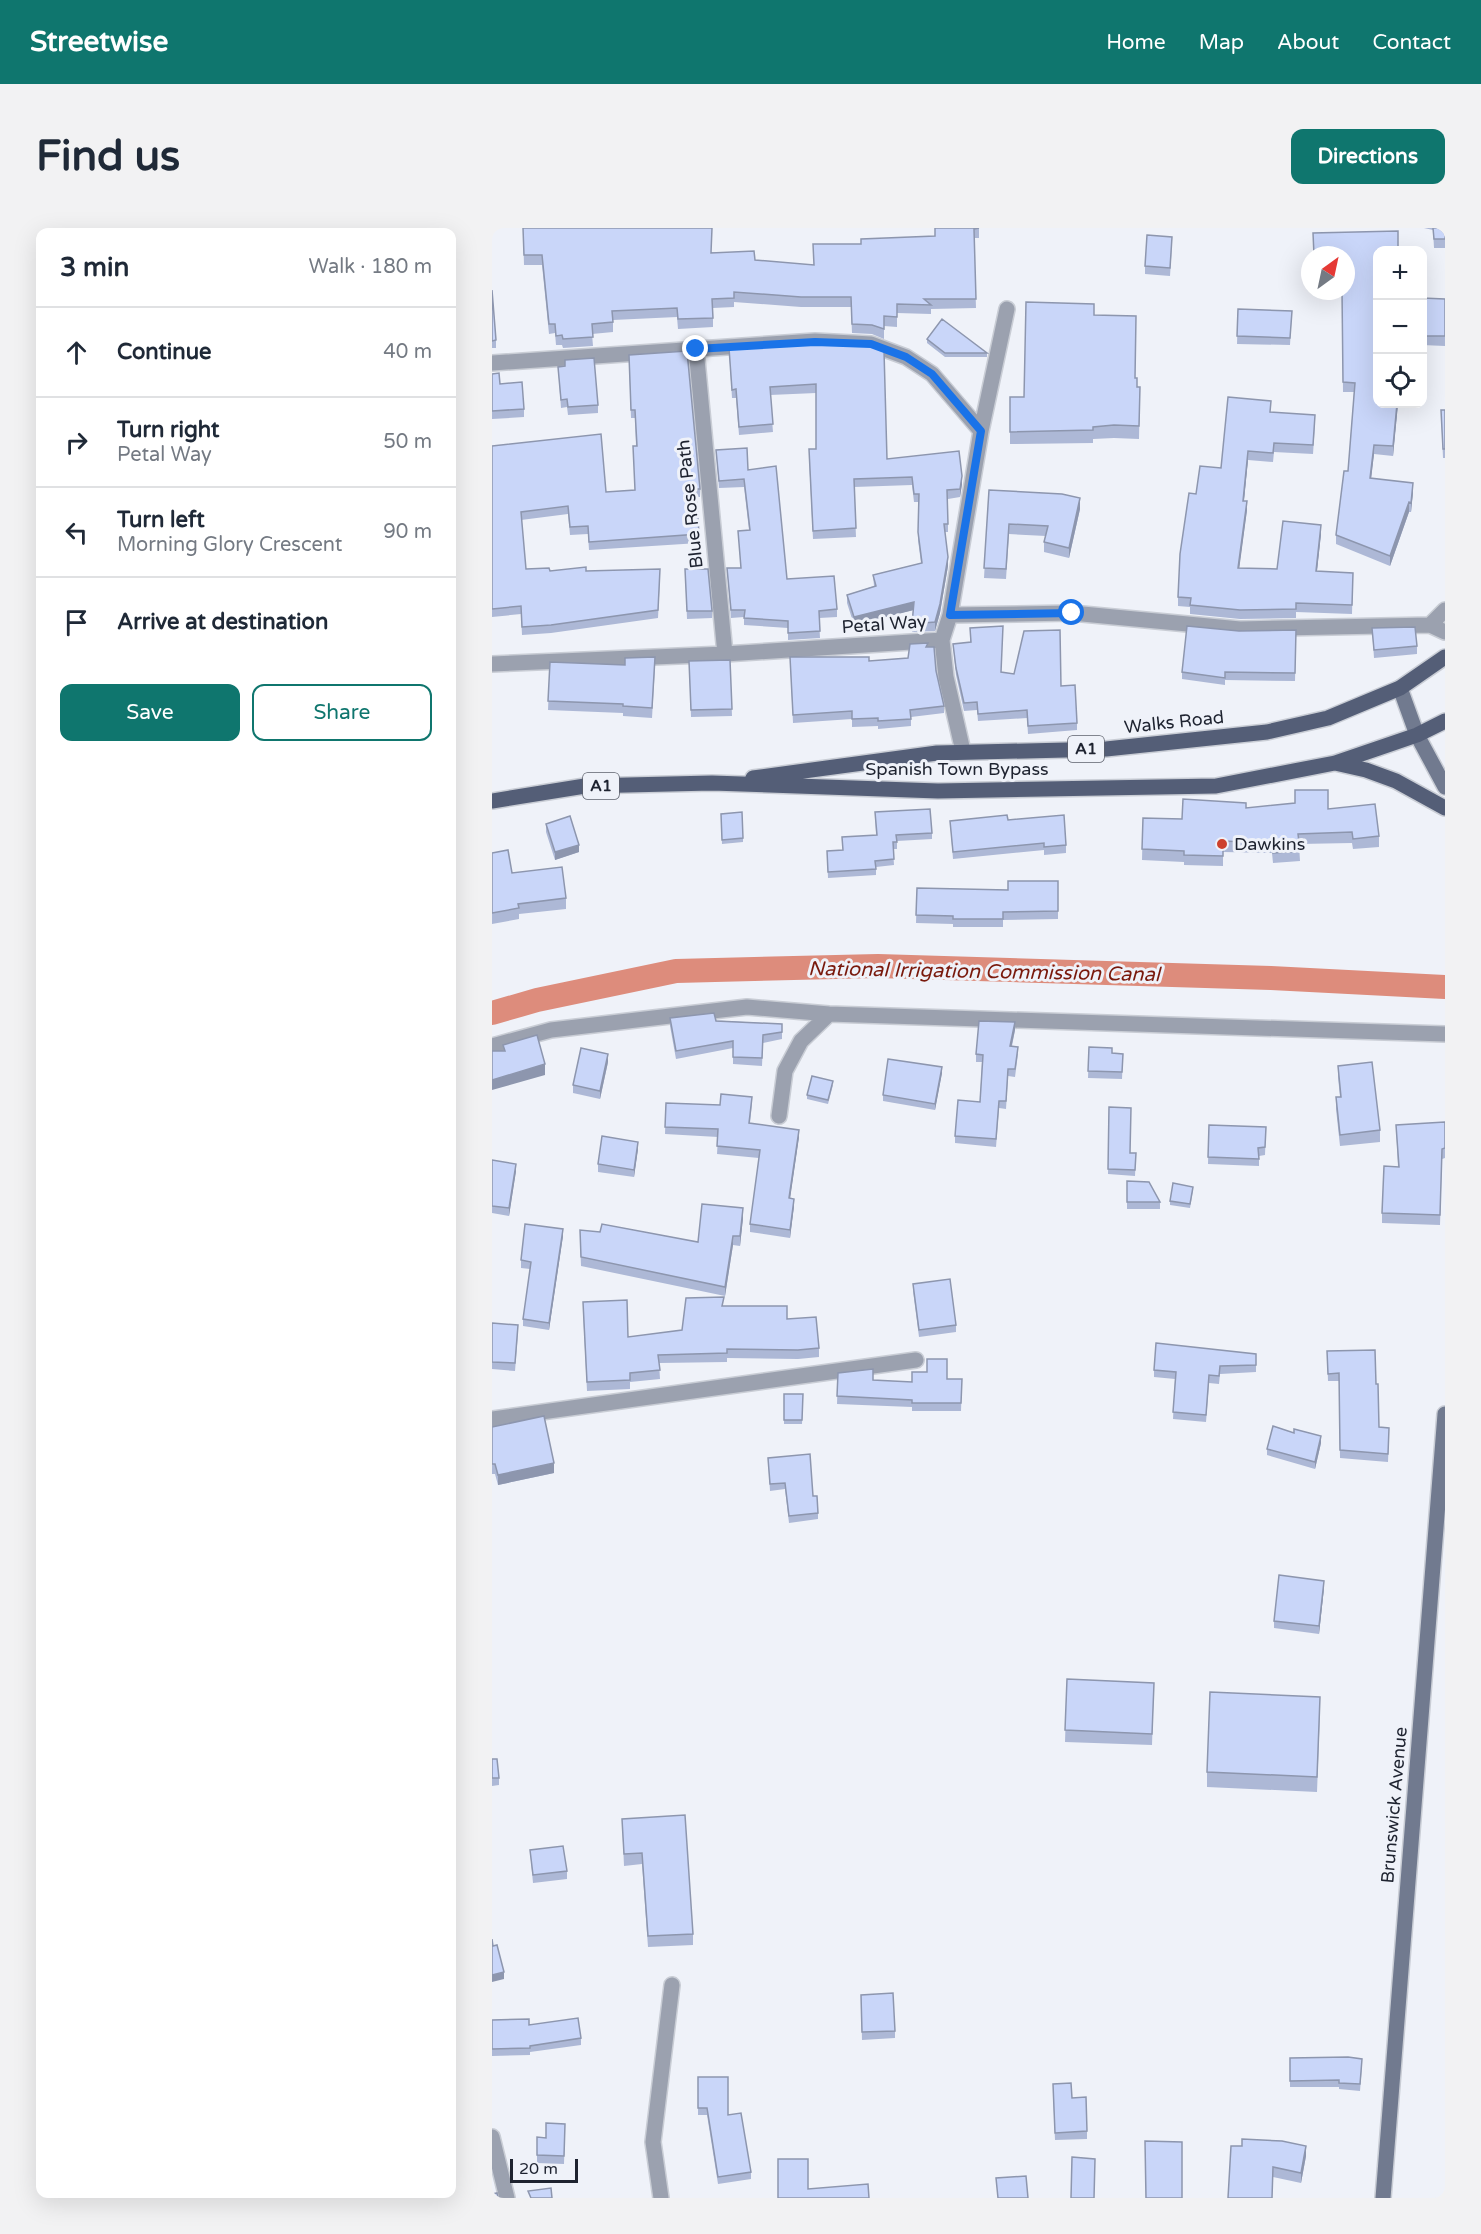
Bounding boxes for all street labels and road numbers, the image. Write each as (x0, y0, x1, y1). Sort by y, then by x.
street label: Blue Rose Path (672, 439, 708, 569)
street label: Petal Way (841, 610, 928, 638)
street label: Walks Road (1123, 706, 1225, 738)
road number: A1 (1068, 736, 1104, 762)
street label: Spanish Town Bypass (865, 758, 1049, 780)
road number: A1 (583, 773, 619, 799)
street label: Brunswick Avenue (1376, 1726, 1412, 1884)

